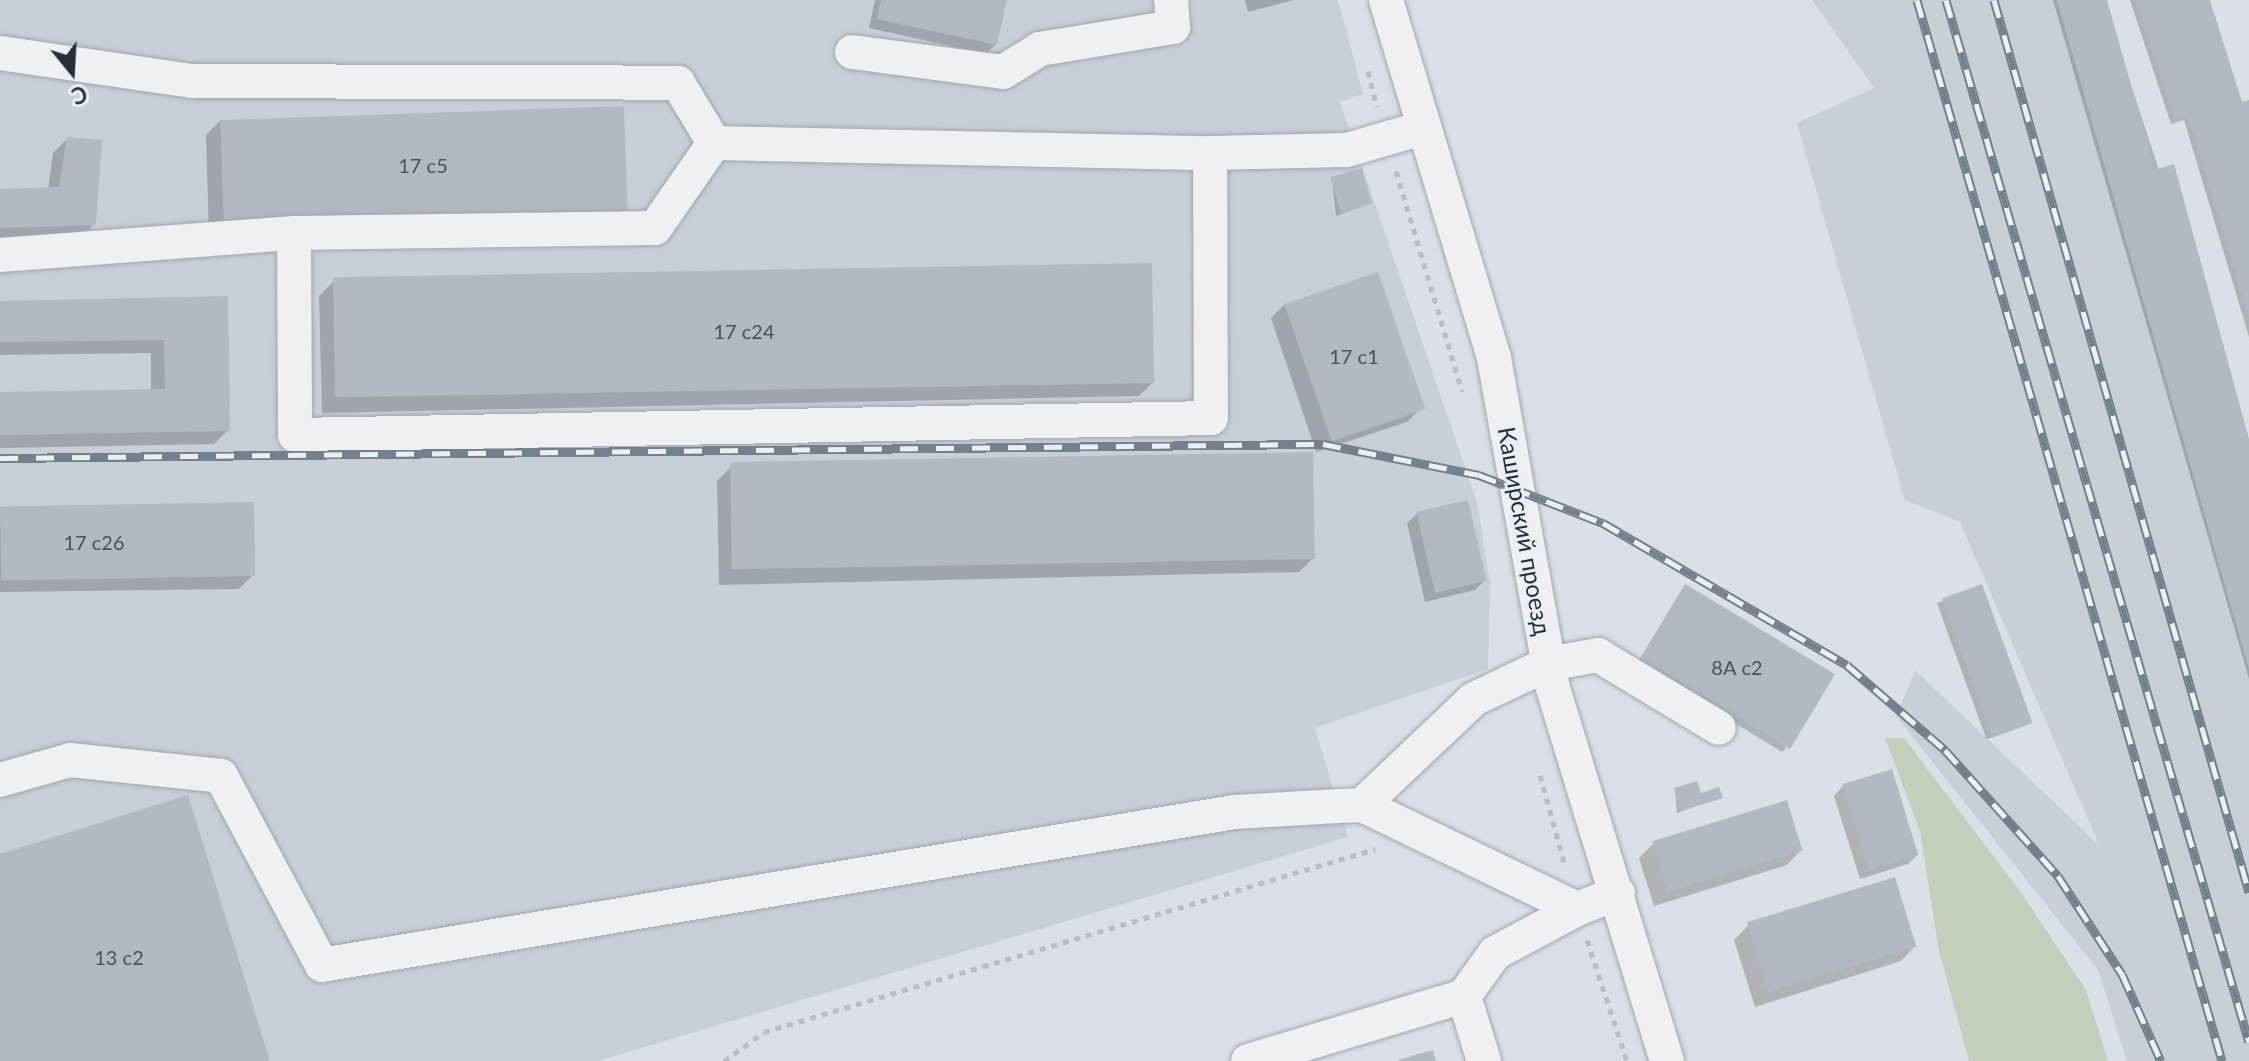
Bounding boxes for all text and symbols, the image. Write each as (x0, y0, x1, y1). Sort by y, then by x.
north arrow (32, 32, 112, 112)
text: С (68, 80, 91, 110)
house number: 17 с5 (398, 153, 448, 177)
house number: 17 с24 (713, 319, 775, 343)
house number: 17 с1 (1329, 344, 1379, 368)
street label: Каширский проезд (1492, 424, 1558, 638)
house number: 17 с26 (63, 530, 125, 554)
house number: 8А с2 (1711, 655, 1763, 679)
house number: 13 с2 (94, 945, 144, 969)

